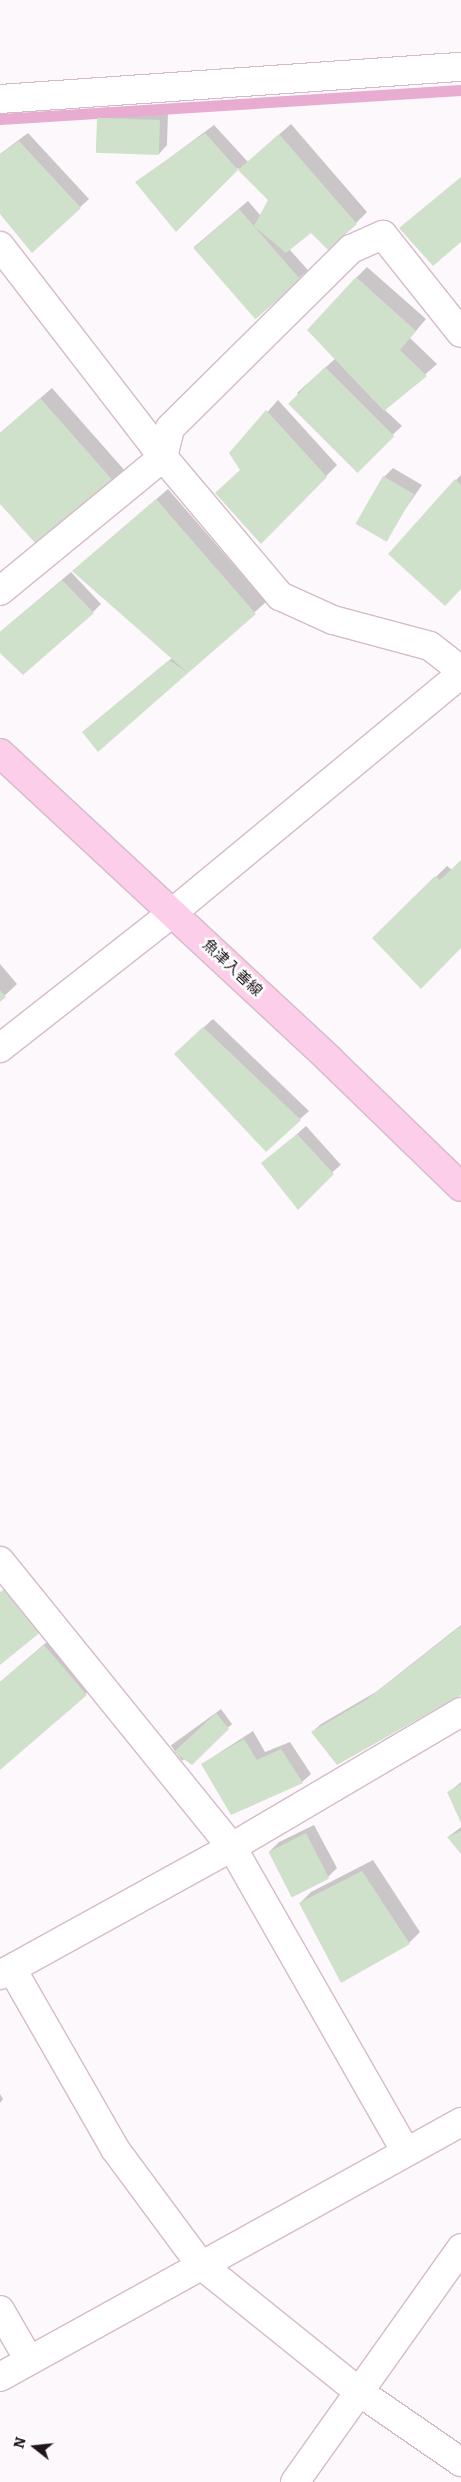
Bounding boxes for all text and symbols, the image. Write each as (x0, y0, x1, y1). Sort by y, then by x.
street label: 魚津入善線 (198, 936, 266, 1000)
north arrow (10, 2422, 60, 2472)
text: N (10, 2435, 30, 2450)

